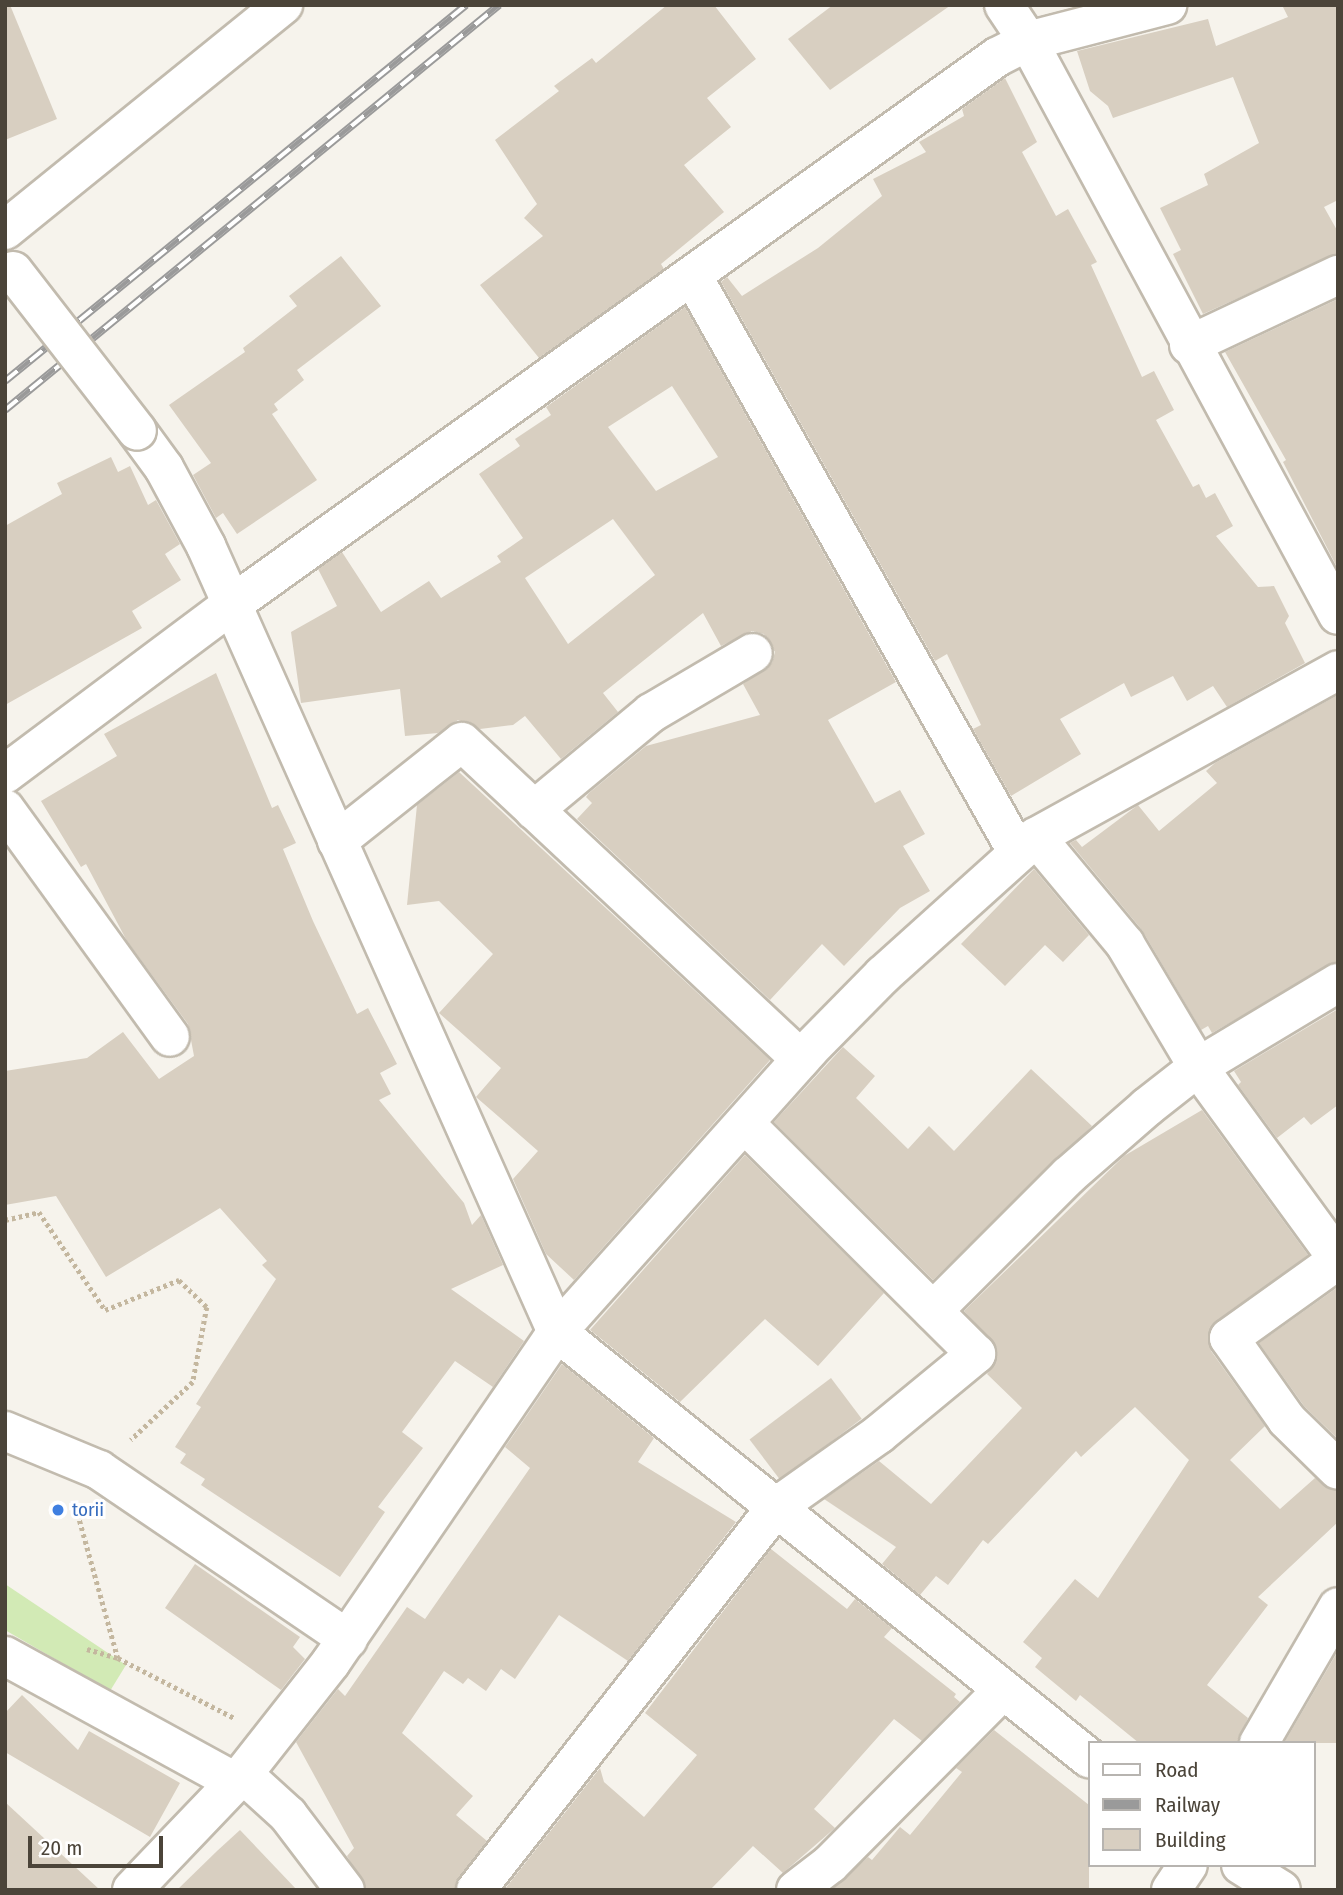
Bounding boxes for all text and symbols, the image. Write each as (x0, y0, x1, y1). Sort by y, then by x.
place label: torii (72, 1499, 104, 1521)
marker: torii (50, 1502, 66, 1518)
legend (1088, 1741, 1315, 1867)
text: Road (1155, 1757, 1199, 1783)
text: Railway (1155, 1792, 1220, 1818)
scale bar (32, 1822, 166, 1866)
text: Building (1155, 1827, 1226, 1853)
text: 20 m (41, 1835, 82, 1861)

